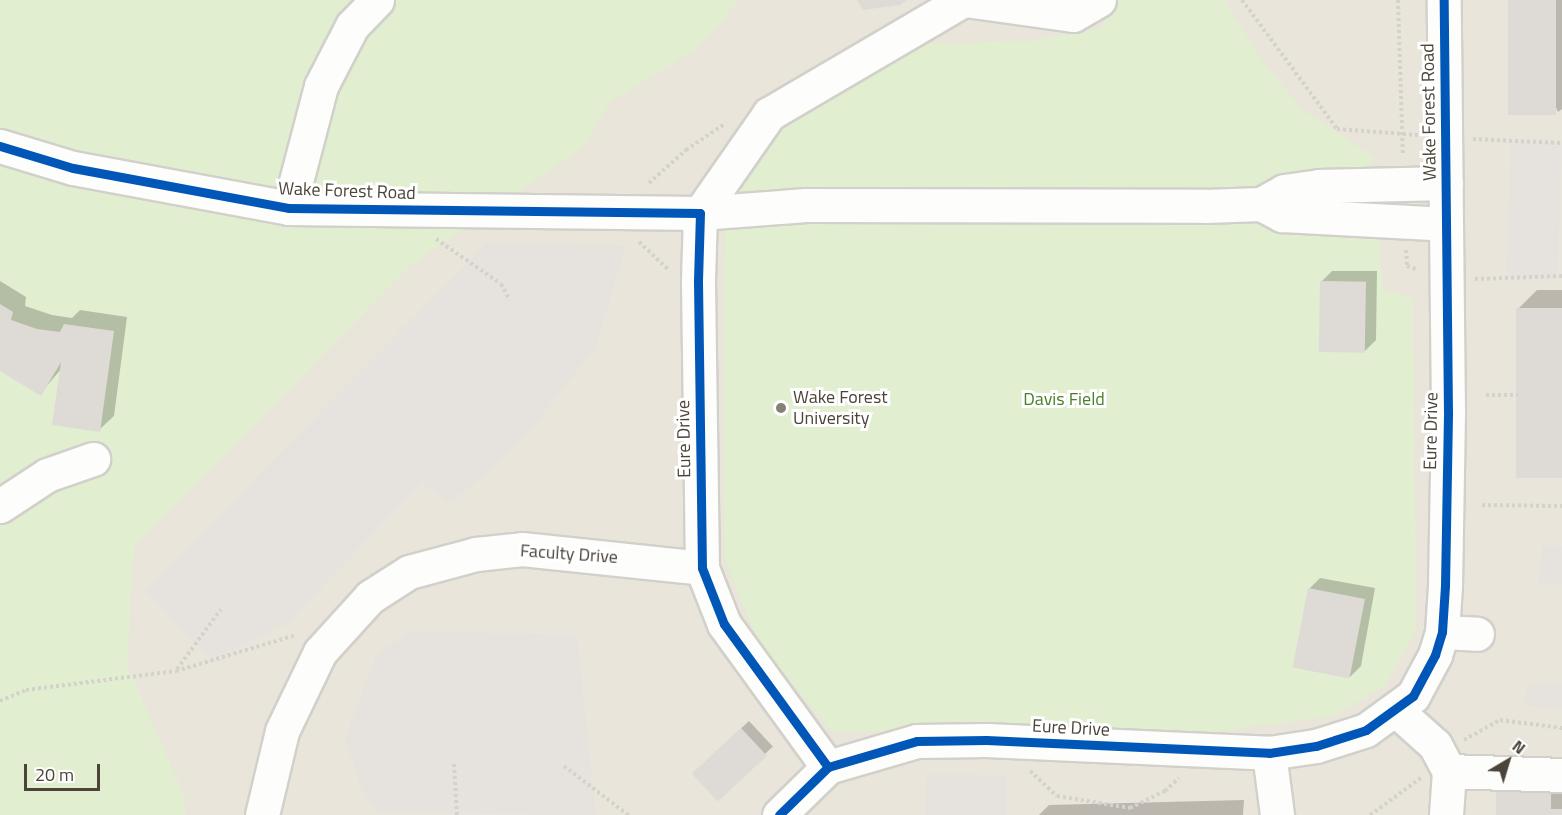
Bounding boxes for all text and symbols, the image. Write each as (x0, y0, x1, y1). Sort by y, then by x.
street label: Wake Forest Road (1417, 43, 1441, 181)
street label: Wake Forest Road (278, 178, 416, 204)
place label: Wake Forest University (793, 387, 888, 430)
park label: Davis Field (1023, 388, 1105, 410)
street label: Eure Drive (1420, 392, 1442, 470)
street label: Eure Drive (673, 400, 695, 478)
marker: Wake Forest University (774, 401, 788, 415)
street label: Faculty Drive (519, 540, 619, 568)
street label: Eure Drive (1032, 715, 1110, 741)
north arrow (1478, 731, 1538, 791)
text: N (1507, 734, 1531, 760)
scale bar (27, 752, 104, 790)
text: 20 m (35, 761, 74, 788)

